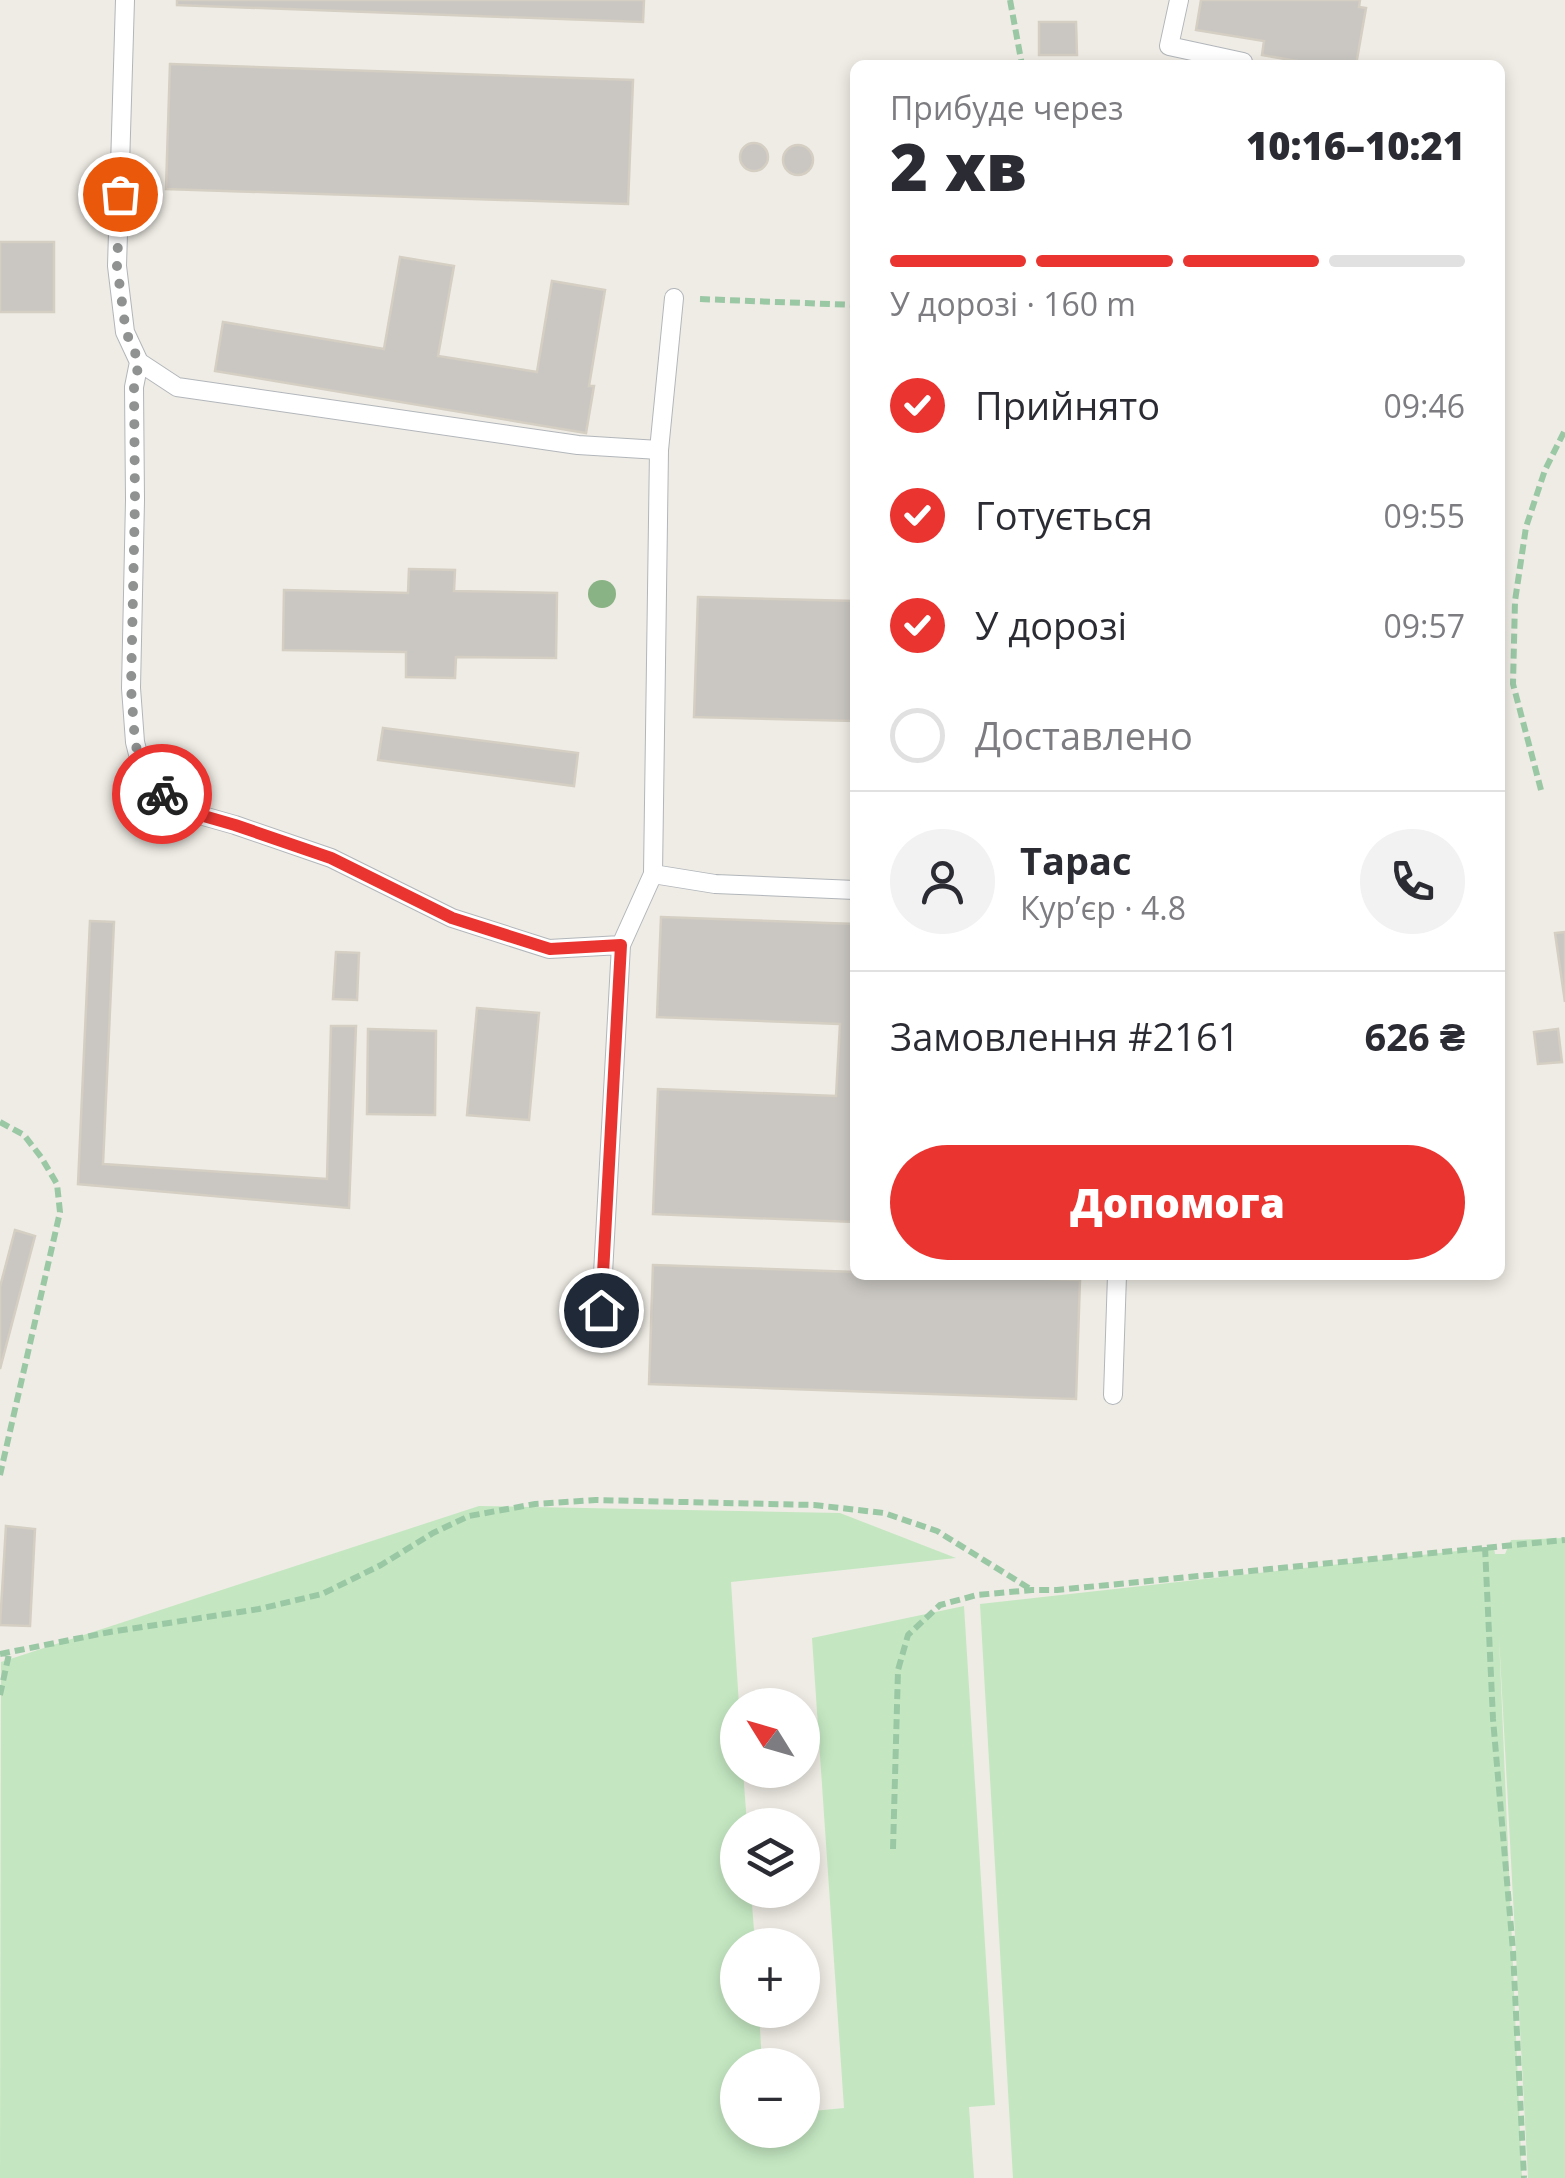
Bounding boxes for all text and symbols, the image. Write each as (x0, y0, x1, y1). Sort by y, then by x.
text: Прибуде через (890, 86, 1123, 129)
text: 10:16–10:21 (1246, 119, 1465, 171)
text: 2 хв (890, 122, 1027, 210)
pin (78, 152, 163, 237)
icon: bag (93, 167, 148, 222)
text: У дорозі · 160 m (890, 282, 1136, 325)
icon: check (890, 378, 945, 433)
text: Прийнято (975, 379, 1160, 431)
text: 09:46 (1383, 384, 1465, 427)
icon: check (890, 488, 945, 543)
text: Готується (975, 489, 1153, 541)
text: 09:55 (1383, 494, 1465, 537)
icon: check (890, 598, 945, 653)
text: У дорозі (975, 599, 1127, 651)
text: 09:57 (1383, 604, 1465, 647)
text: Доставлено (975, 709, 1193, 761)
courier (112, 744, 212, 844)
icon: bike (135, 767, 190, 822)
button: person (890, 829, 995, 934)
button: phone (1360, 829, 1465, 934)
text: Тарас (1020, 834, 1132, 886)
text: Кур’єр · 4.8 (1020, 886, 1186, 929)
text: Замовлення #2161 (890, 1010, 1239, 1062)
text: 626 ₴ (1365, 1010, 1465, 1062)
button: Допомога (890, 1145, 1465, 1260)
pin (559, 1268, 644, 1353)
icon: home (574, 1283, 629, 1338)
north arrow (720, 1688, 820, 1788)
map controls (720, 1688, 820, 2148)
button: layers (720, 1808, 820, 1908)
button: + (720, 1928, 820, 2028)
button: − (720, 2048, 820, 2148)

